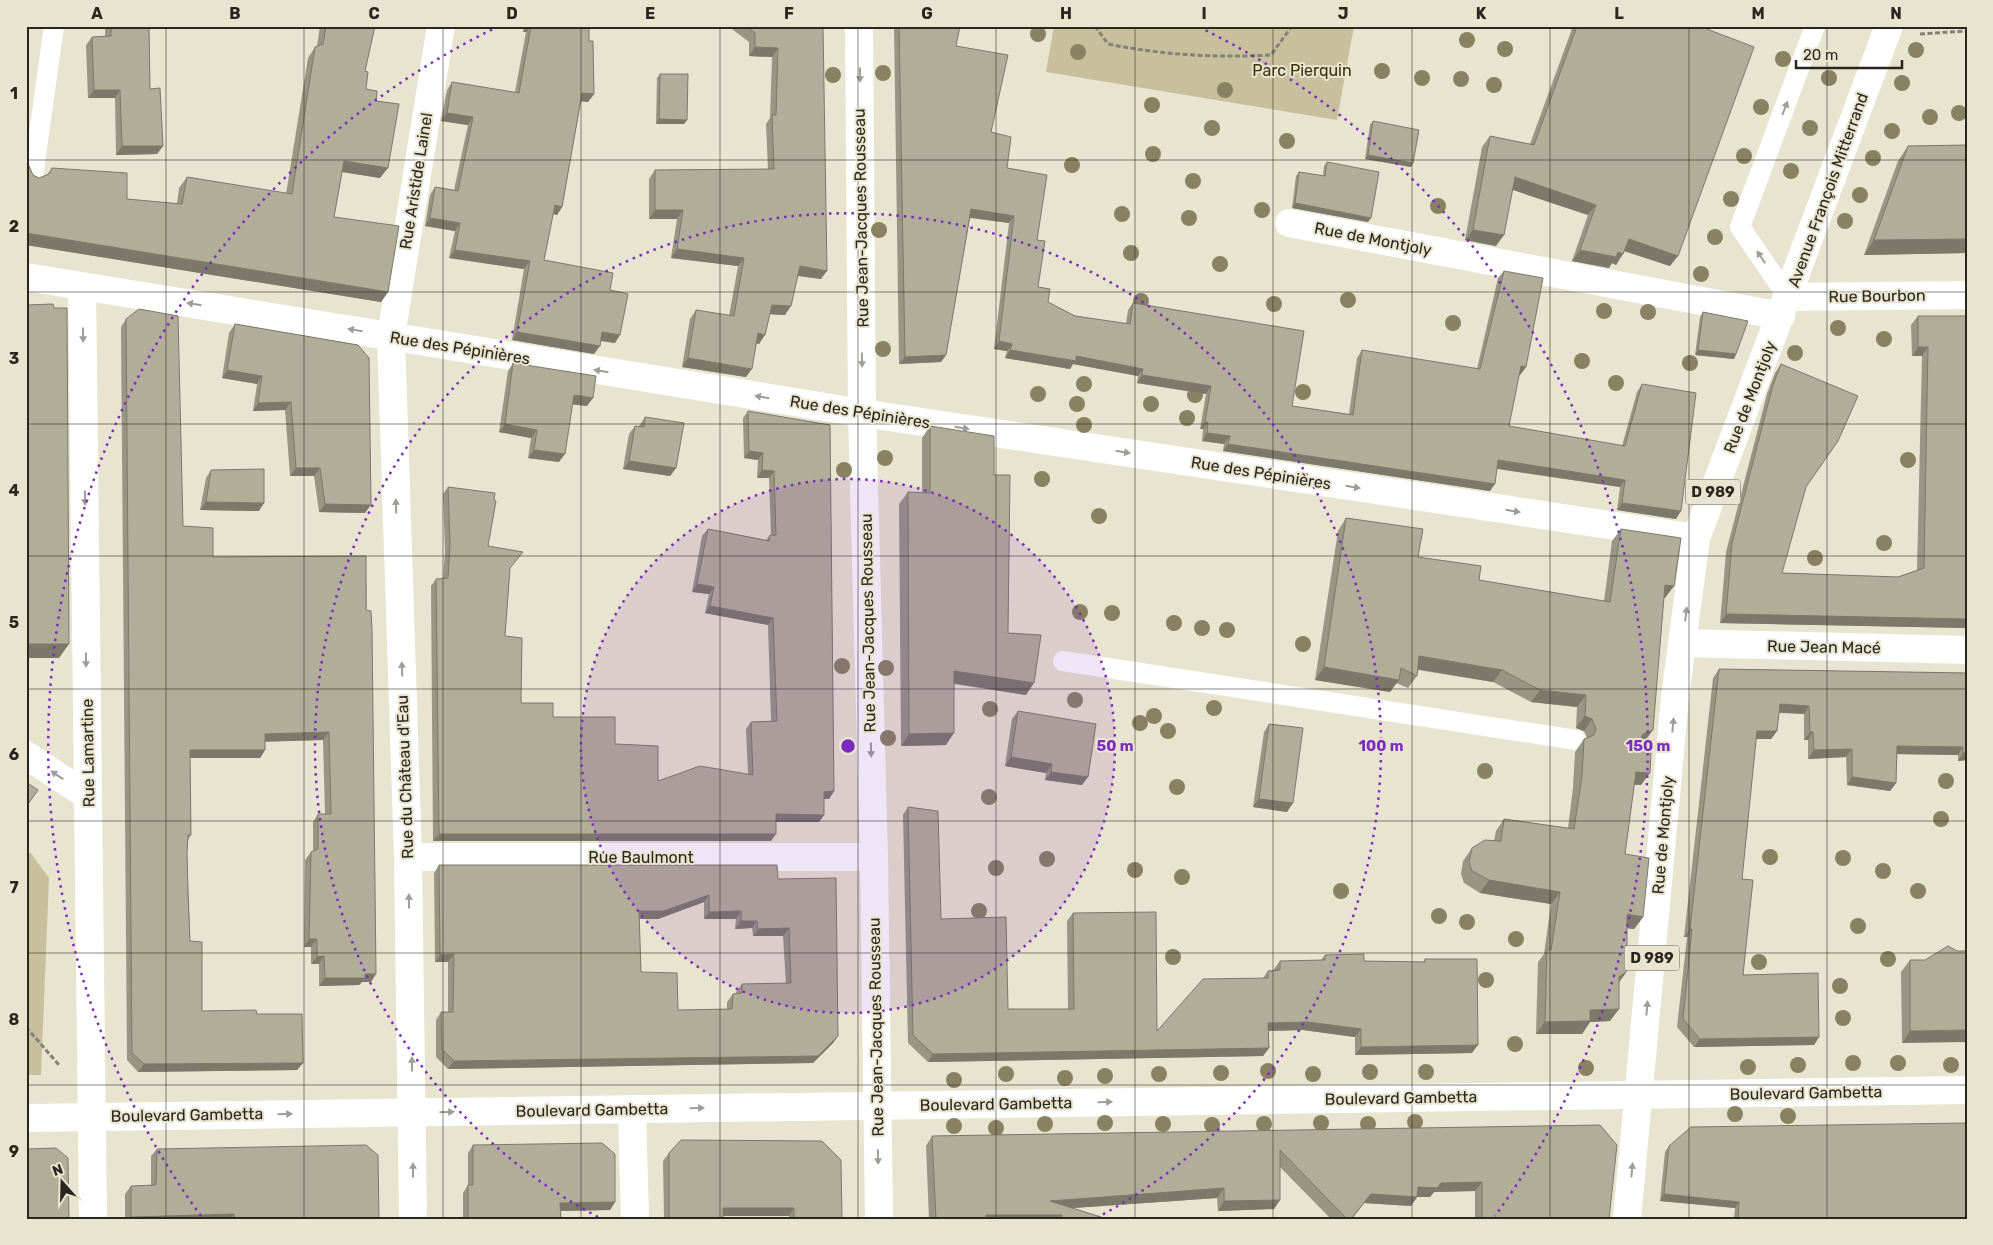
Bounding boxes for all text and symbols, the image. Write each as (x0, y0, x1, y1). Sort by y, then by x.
text: A (91, 4, 103, 23)
text: B (229, 4, 241, 23)
text: C (368, 4, 380, 23)
text: D (506, 4, 518, 23)
text: E (645, 4, 655, 23)
text: F (784, 4, 794, 23)
text: G (921, 4, 933, 23)
text: H (1060, 4, 1072, 23)
text: I (1201, 4, 1207, 23)
text: J (1338, 4, 1348, 23)
text: K (1476, 4, 1487, 23)
text: L (1614, 4, 1624, 23)
text: M (1751, 4, 1765, 23)
text: N (1890, 4, 1902, 23)
scale bar (1796, 38, 1902, 70)
text: 20 m (1803, 46, 1838, 64)
park label: Parc Pierquin (1252, 61, 1352, 80)
one-way arrow (856, 67, 864, 83)
text: 1 (10, 84, 18, 103)
street label: Avenue François Mitterrand (1784, 90, 1872, 290)
one-way arrow (1782, 101, 1789, 116)
street label: Rue Jean-Jacques Rousseau (850, 108, 872, 328)
street label: Rue Aristide Lainel (396, 111, 436, 251)
text: 2 (9, 217, 19, 236)
street label: Rue de Montjoly (1313, 218, 1433, 260)
one-way arrow (1756, 250, 1765, 263)
street label: Rue Bourbon (1828, 286, 1926, 306)
one-way arrow (186, 300, 202, 308)
one-way arrow (346, 326, 362, 334)
one-way arrow (79, 327, 87, 343)
street label: Rue des Pépinières (389, 328, 531, 368)
street label: Rue de Montjoly (1720, 338, 1780, 456)
text: 3 (9, 349, 19, 368)
one-way arrow (858, 352, 866, 368)
one-way arrow (593, 366, 609, 374)
one-way arrow (753, 392, 769, 400)
street label: Rue des Pépinières (789, 392, 931, 432)
one-way arrow (954, 424, 970, 432)
one-way arrow (1115, 448, 1131, 456)
street label: Rue des Pépinières (1190, 453, 1332, 493)
road number: D 989 (1686, 480, 1740, 504)
text: 4 (9, 481, 20, 500)
one-way arrow (1345, 483, 1361, 491)
one-way arrow (81, 490, 89, 506)
one-way arrow (392, 498, 400, 514)
one-way arrow (1506, 507, 1522, 515)
street label: Rue Jean-Jacques Rousseau (857, 513, 879, 733)
one-way arrow (1682, 606, 1690, 622)
text: 5 (9, 613, 19, 632)
street label: Rue Jean Macé (1767, 637, 1881, 657)
one-way arrow (83, 652, 91, 668)
one-way arrow (397, 660, 405, 676)
street label: Rue du Château d'Eau (393, 695, 417, 859)
street label: Rue Lamartine (78, 698, 98, 808)
one-way arrow (1669, 716, 1677, 732)
centre of rings (839, 737, 857, 755)
text: 50 m (1097, 737, 1133, 755)
text: 100 m (1359, 737, 1403, 755)
text: 150 m (1626, 737, 1670, 755)
one-way arrow (867, 742, 875, 758)
text: 6 (9, 745, 19, 764)
one-way arrow (50, 770, 64, 780)
street label: Rue de Montjoly (1648, 775, 1678, 895)
street label: Rue Baulmont (588, 848, 694, 867)
text: 7 (9, 878, 19, 897)
one-way arrow (405, 893, 413, 909)
street label: Rue Jean-Jacques Rousseau (865, 917, 887, 1137)
road number: D 989 (1624, 946, 1680, 970)
one-way arrow (1643, 1000, 1651, 1016)
text: 8 (9, 1010, 20, 1029)
one-way arrow (408, 1055, 416, 1071)
street label: Boulevard Gambetta (1730, 1082, 1882, 1104)
street label: Boulevard Gambetta (1325, 1087, 1477, 1109)
street label: Boulevard Gambetta (920, 1093, 1072, 1115)
one-way arrow (1097, 1098, 1113, 1106)
street label: Boulevard Gambetta (516, 1099, 668, 1121)
street label: Boulevard Gambetta (111, 1104, 263, 1126)
one-way arrow (690, 1104, 706, 1112)
one-way arrow (440, 1108, 456, 1116)
one-way arrow (277, 1110, 293, 1118)
text: 9 (9, 1142, 19, 1161)
one-way arrow (874, 1150, 882, 1166)
north arrow (38, 1158, 88, 1208)
text: N (50, 1161, 65, 1180)
one-way arrow (409, 1162, 417, 1178)
one-way arrow (1628, 1162, 1636, 1178)

